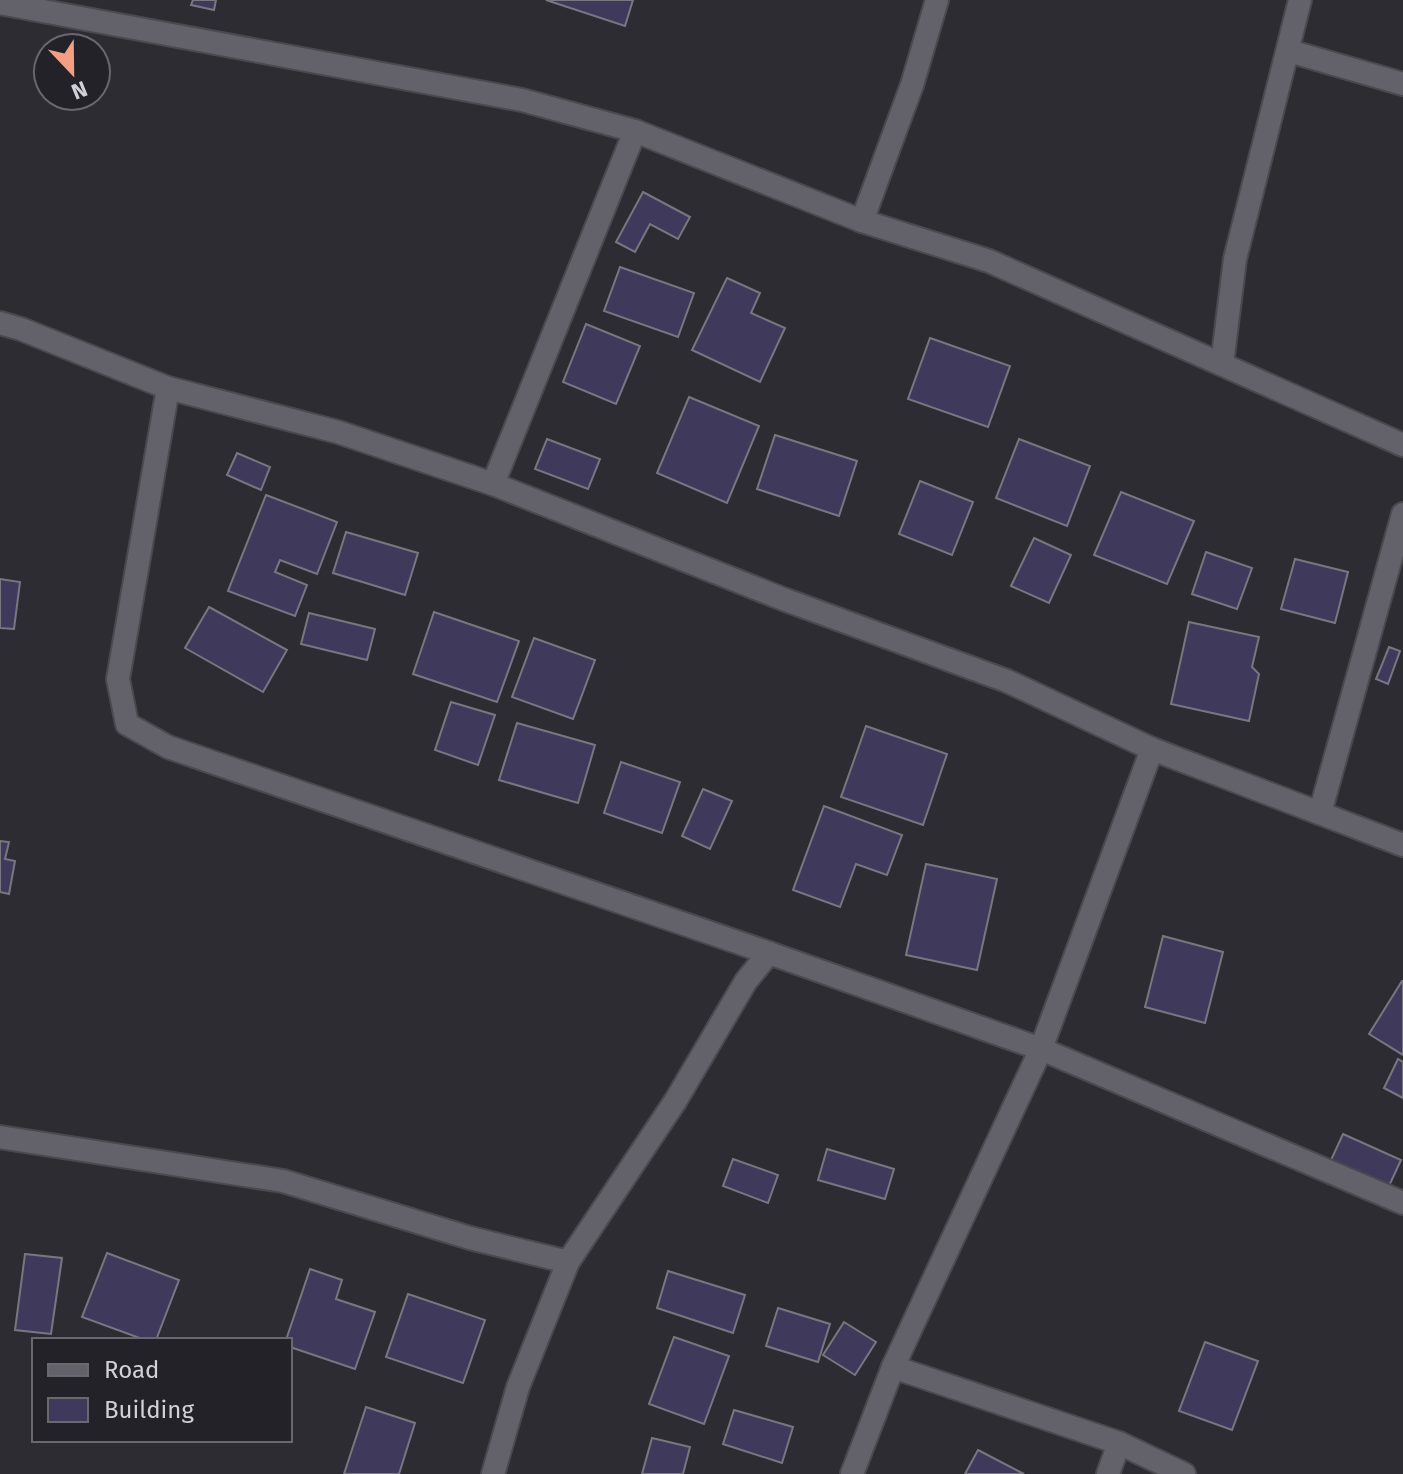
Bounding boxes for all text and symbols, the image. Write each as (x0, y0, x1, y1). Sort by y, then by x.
north arrow (32, 32, 112, 112)
text: N (67, 75, 91, 105)
legend (32, 1338, 292, 1442)
text: Road (104, 1356, 159, 1384)
text: Building (104, 1396, 194, 1424)

